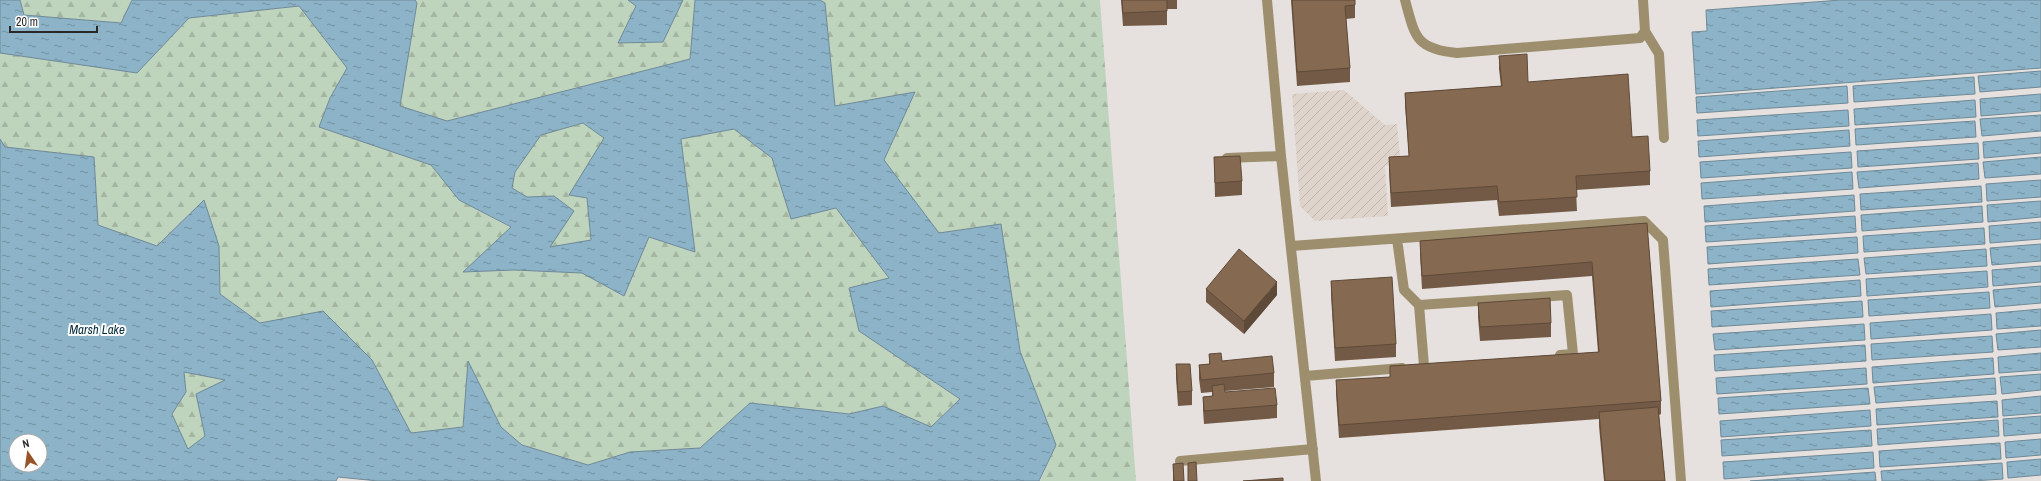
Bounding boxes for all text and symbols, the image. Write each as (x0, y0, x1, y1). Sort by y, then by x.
scale bar (10, 8, 97, 34)
text: 20 m (16, 14, 38, 30)
water label: Marsh Lake (69, 321, 125, 338)
north arrow (8, 433, 48, 473)
text: N (21, 436, 30, 451)

